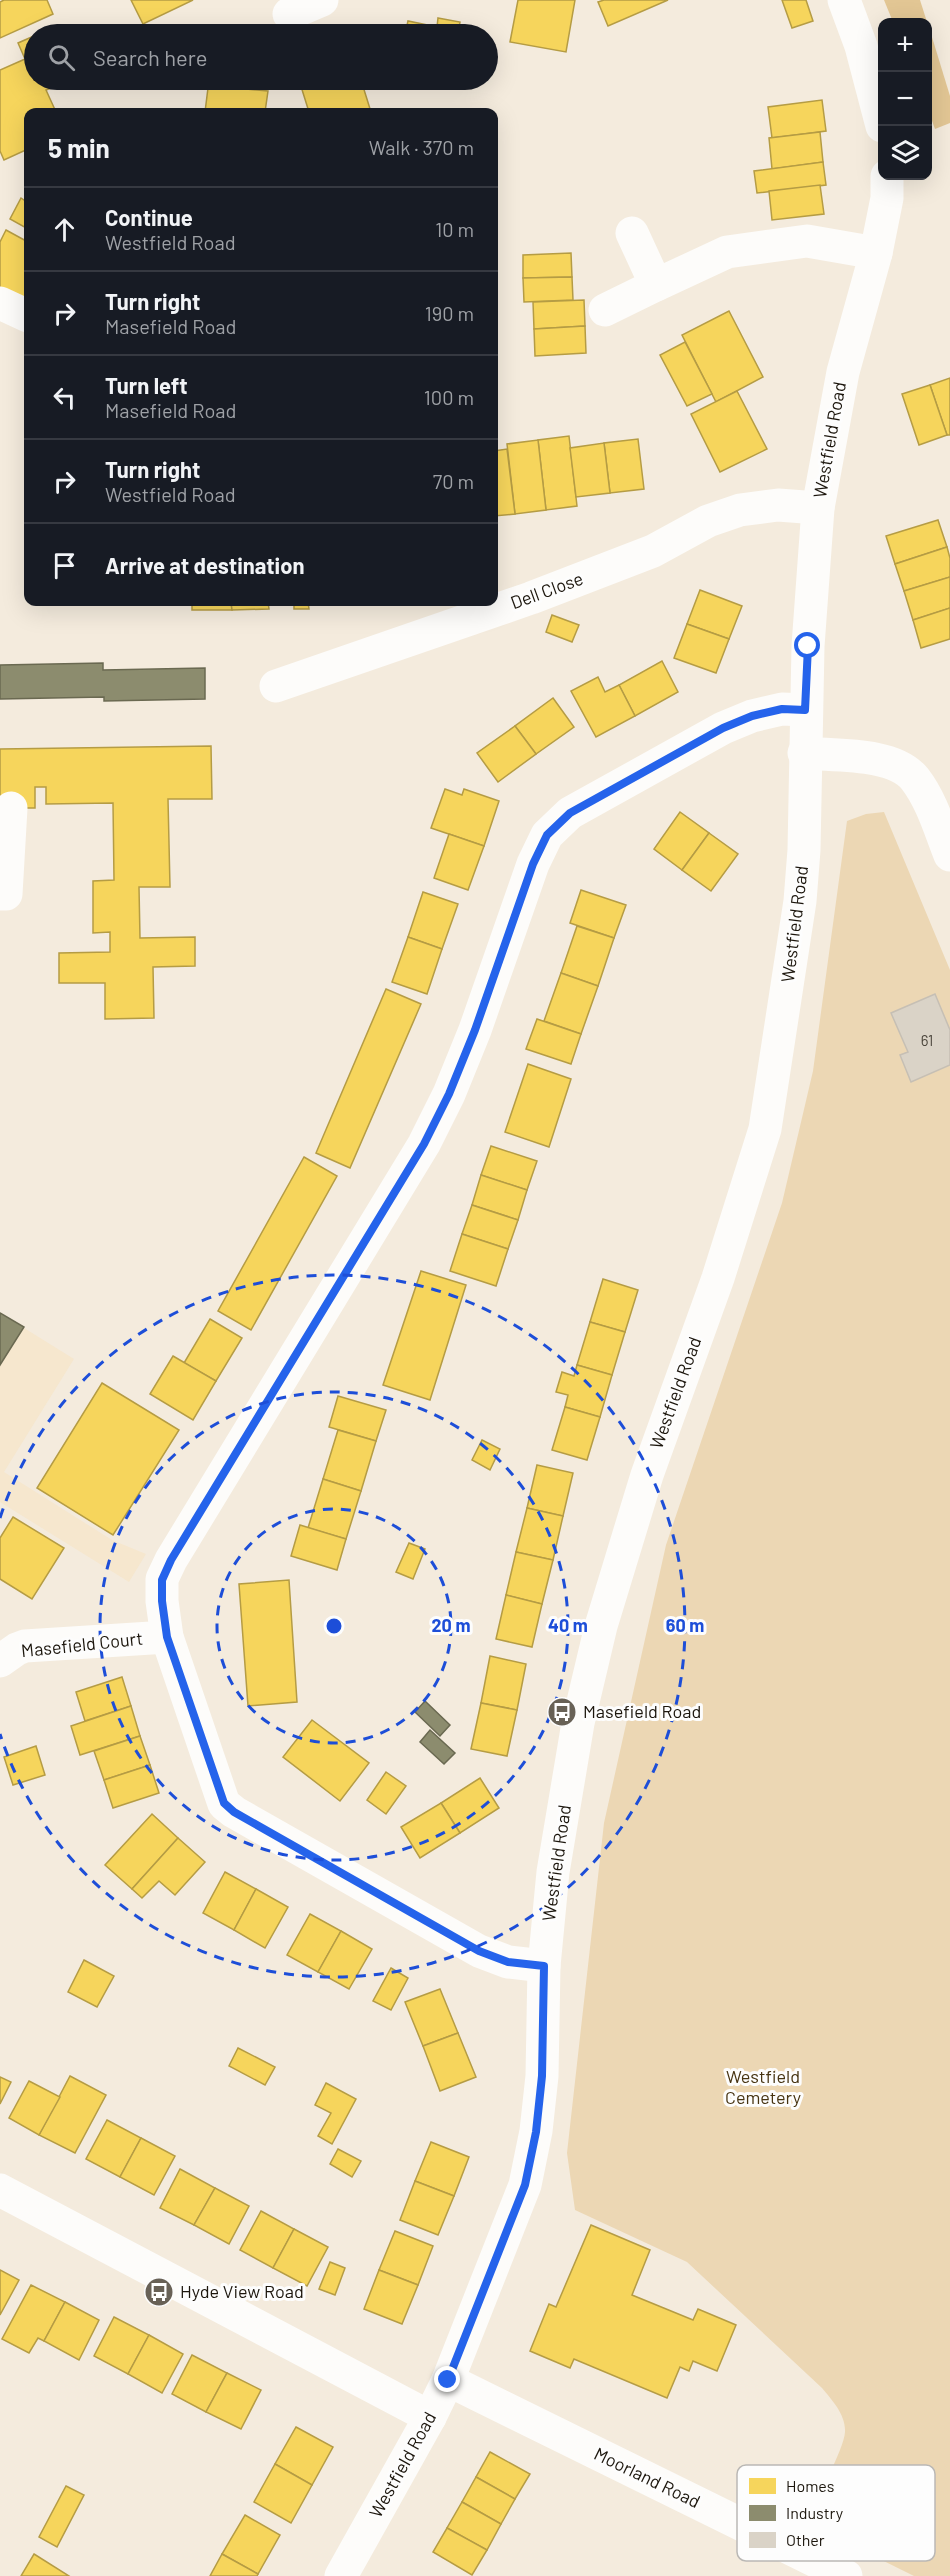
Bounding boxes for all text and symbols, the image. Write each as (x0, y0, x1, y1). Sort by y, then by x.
map controls (878, 18, 932, 180)
button: + (878, 18, 932, 72)
search box (24, 24, 498, 90)
icon: search (45, 41, 78, 74)
text: Search here (93, 44, 207, 70)
button: − (878, 72, 932, 126)
button: layers (878, 126, 932, 180)
text: 5 min (48, 132, 110, 163)
text: Walk · 370 m (369, 135, 474, 159)
text: Continue (105, 204, 193, 230)
icon: ahead (48, 213, 81, 246)
text: 10 m (435, 217, 474, 241)
text: Westfield Road (105, 230, 236, 254)
text: Turn right (105, 288, 200, 314)
icon: right (48, 297, 81, 330)
text: 190 m (425, 301, 474, 325)
text: Masefield Road (105, 314, 236, 338)
text: Turn left (105, 372, 188, 398)
street label: Westfield Road (808, 380, 850, 500)
icon: left (48, 381, 81, 414)
text: 100 m (424, 385, 474, 409)
text: Masefield Road (105, 398, 236, 422)
text: Turn right (105, 456, 200, 482)
icon: right (48, 465, 81, 498)
text: 70 m (433, 469, 474, 493)
text: Westfield Road (105, 482, 236, 506)
icon: arrive (48, 549, 81, 582)
text: Arrive at destination (105, 552, 304, 578)
street label: Dell Close (507, 567, 586, 613)
route start (794, 632, 820, 658)
street label: Westfield Road (776, 864, 812, 984)
house number: 61 (921, 1031, 933, 1049)
street label: Westfield Road (645, 1334, 705, 1452)
text: 20 m (432, 1614, 470, 1636)
text: 40 m (548, 1614, 588, 1636)
text: 60 m (666, 1614, 704, 1636)
centre of rings (324, 1616, 344, 1636)
street label: Masefield Court (20, 1627, 144, 1661)
bus stop icon: Masefield Road (546, 1696, 578, 1728)
place label: Masefield Road (583, 1700, 701, 1722)
street label: Westfield Road (537, 1803, 575, 1923)
park label: Westfield Cemetery (725, 2065, 801, 2108)
bus stop icon: Hyde View Road (143, 2276, 175, 2308)
place label: Hyde View Road (180, 2280, 304, 2302)
route end (434, 2366, 460, 2392)
street label: Westfield Road (364, 2408, 440, 2521)
street label: Moorland Road (591, 2442, 704, 2512)
legend (737, 2465, 935, 2561)
text: Homes (786, 2476, 834, 2495)
text: Industry (786, 2503, 844, 2522)
text: Other (786, 2530, 825, 2549)

